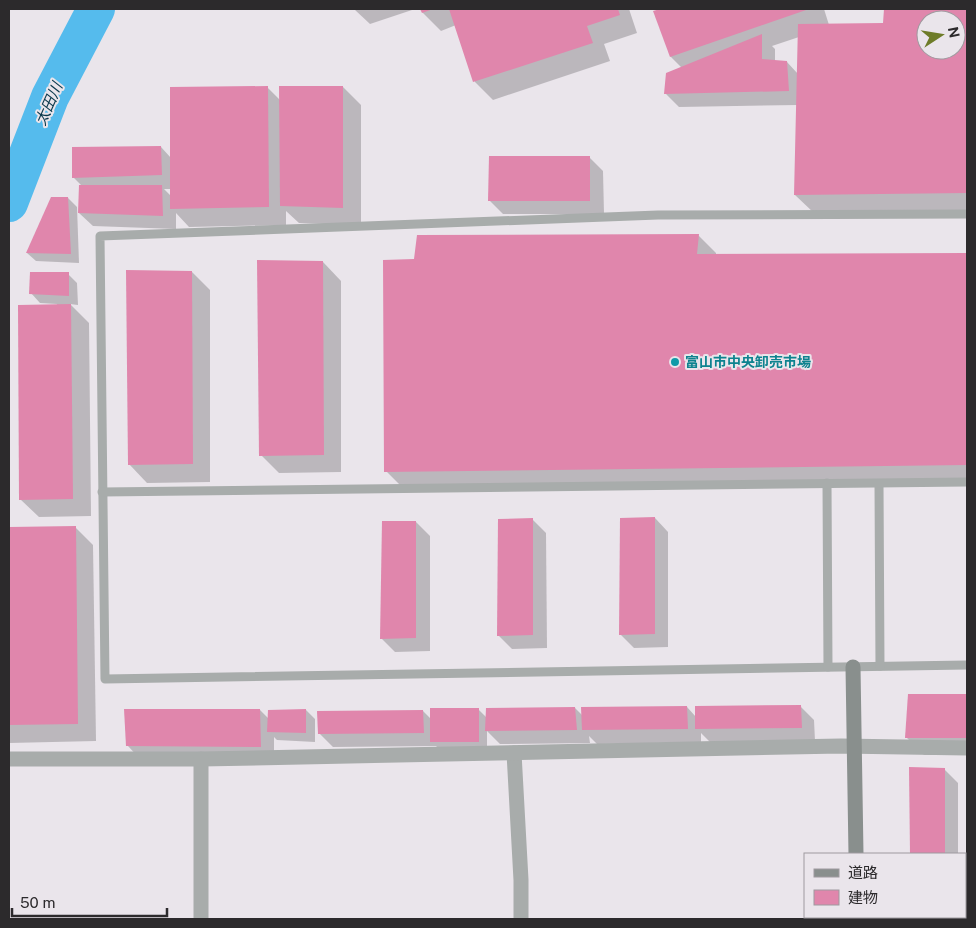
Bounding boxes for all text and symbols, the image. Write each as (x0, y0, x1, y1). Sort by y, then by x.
north arrow (916, 10, 966, 60)
text: N (945, 25, 963, 39)
water label: 太田川 (32, 78, 66, 128)
place label: 富山市中央卸売市場 (685, 354, 811, 370)
marker: 富山市中央卸売市場 (669, 356, 681, 368)
legend (804, 853, 966, 918)
text: 道路 (848, 864, 878, 881)
scale bar (12, 886, 168, 918)
text: 建物 (848, 889, 878, 906)
text: 50 m (20, 894, 55, 911)

